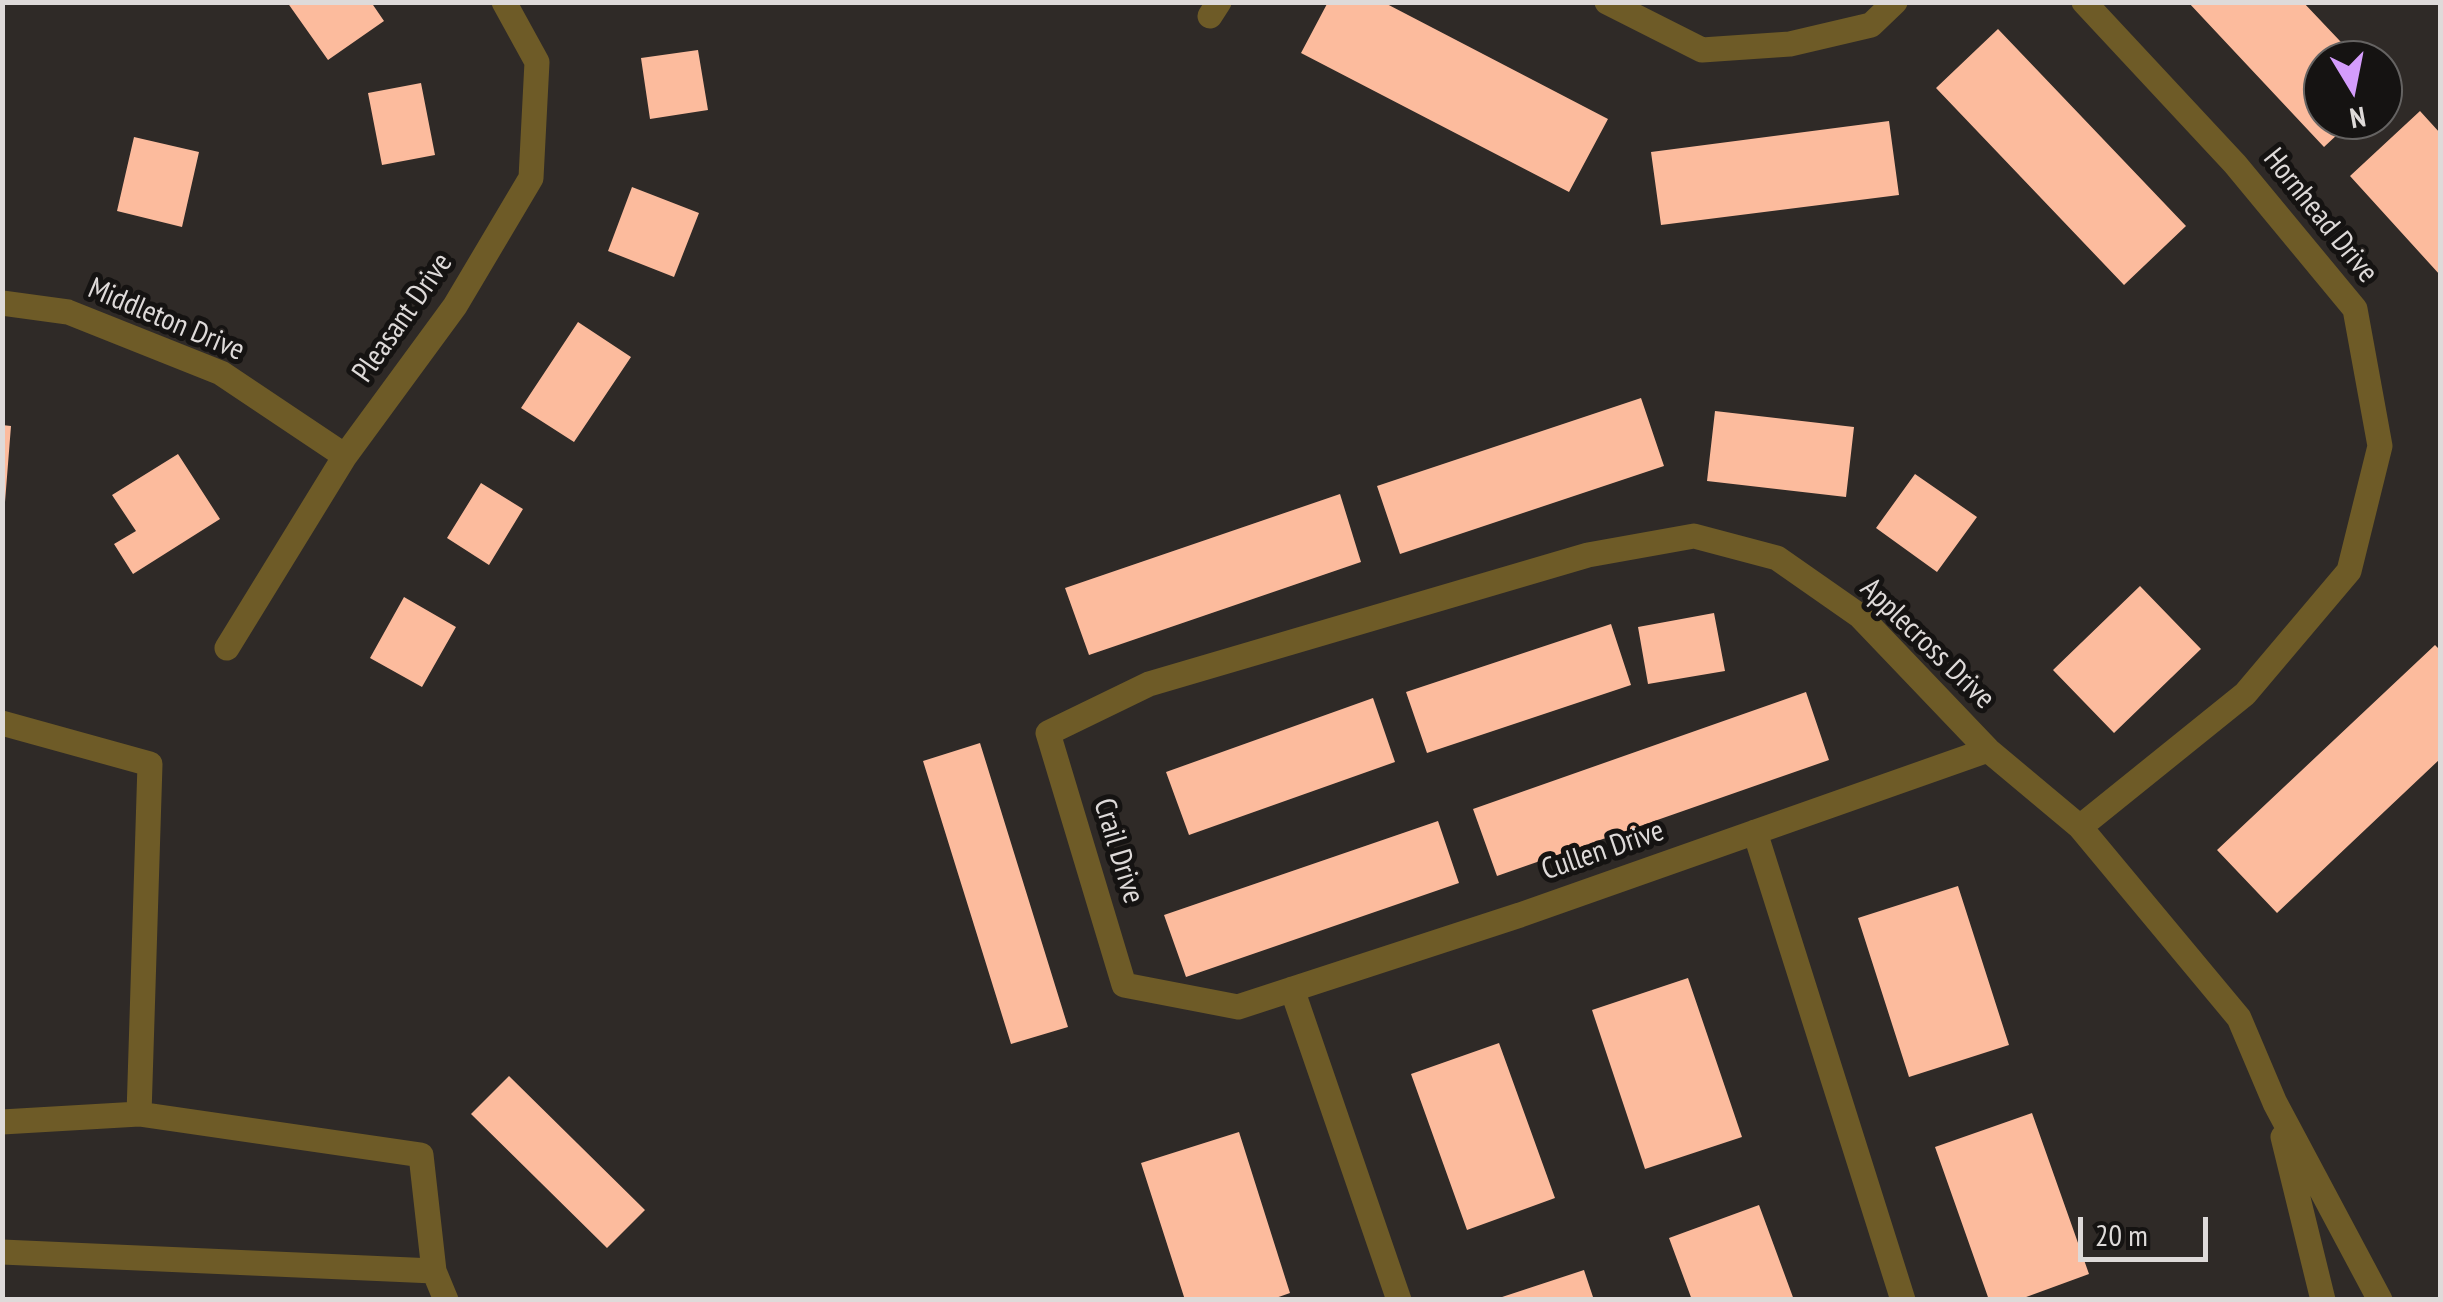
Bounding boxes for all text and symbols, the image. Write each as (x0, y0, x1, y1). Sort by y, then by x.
north arrow (2303, 40, 2403, 140)
text: N (2347, 99, 2369, 138)
street label: Hornhead Drive (2255, 142, 2385, 290)
street label: Pleasant Drive (345, 247, 461, 389)
street label: Middleton Drive (83, 271, 249, 369)
street label: Applecross Drive (1852, 571, 2002, 717)
street label: Crail Drive (1085, 794, 1151, 908)
street label: Cullen Drive (1537, 813, 1669, 889)
scale bar (2083, 1197, 2213, 1259)
text: 20 m (2095, 1215, 2148, 1254)

